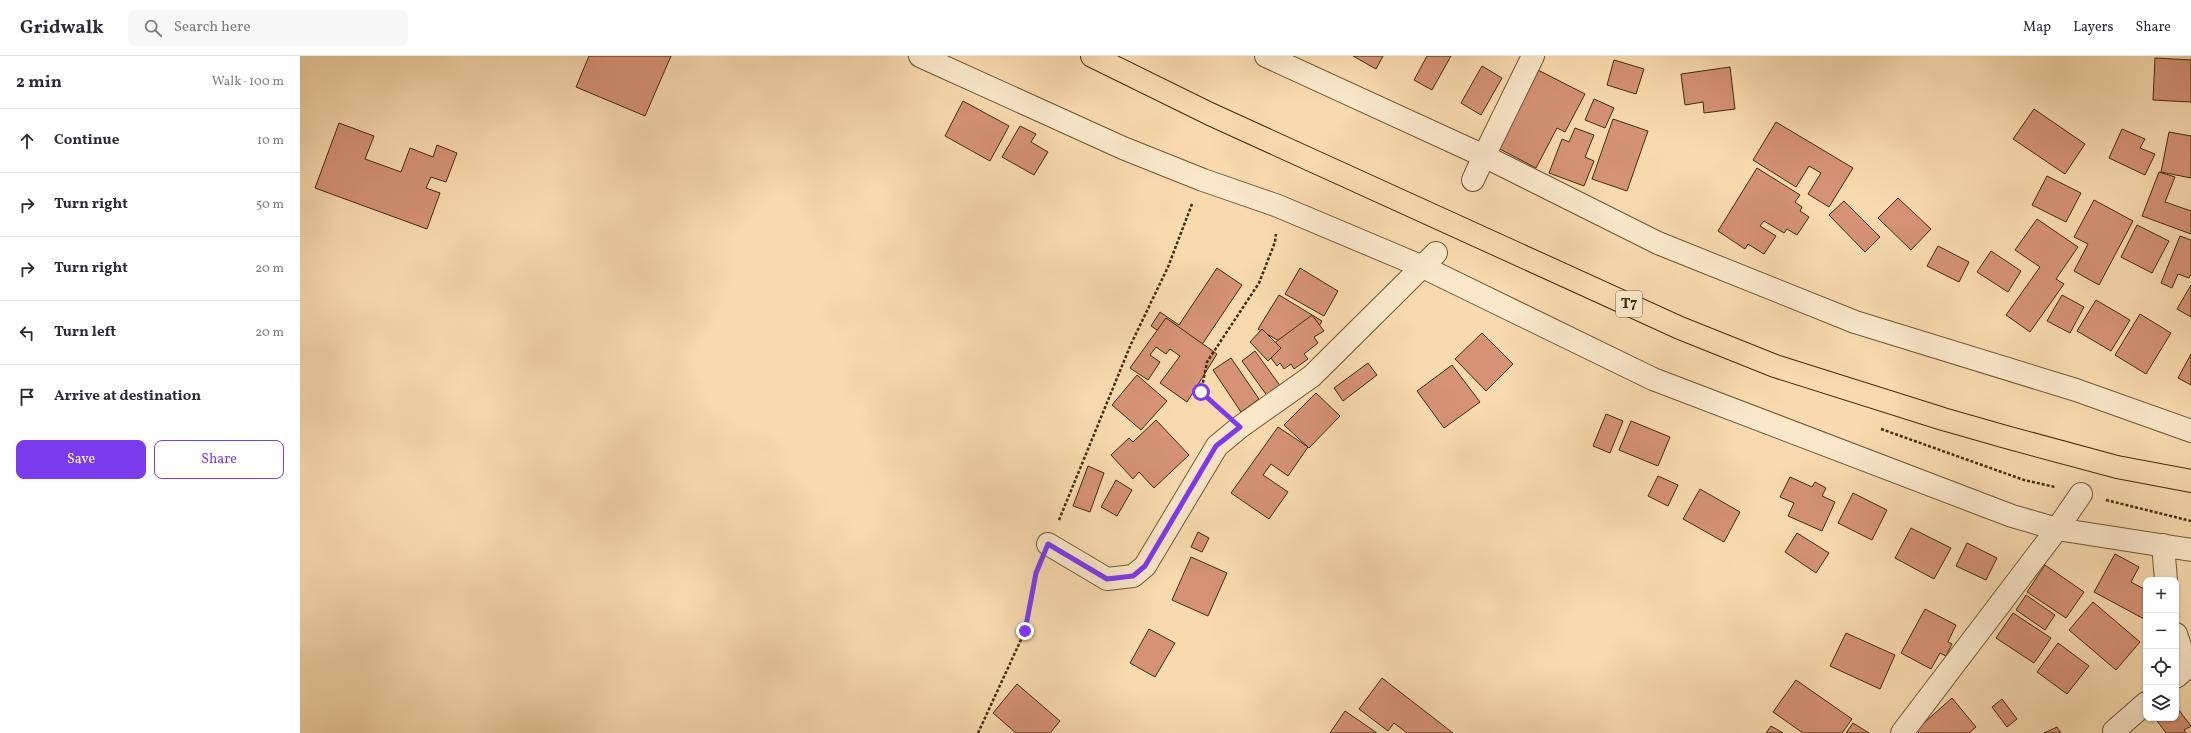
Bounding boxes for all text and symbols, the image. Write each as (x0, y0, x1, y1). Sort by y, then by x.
search box (128, 10, 408, 46)
text: Gridwalk (20, 15, 104, 41)
icon: search (142, 17, 164, 39)
text: Search here (174, 17, 251, 38)
text: Map (2023, 18, 2051, 37)
text: Layers (2073, 18, 2113, 37)
text: Share (2135, 18, 2171, 37)
text: 2 min (16, 71, 62, 94)
text: Walk · 100 m (212, 73, 284, 91)
icon: ahead (16, 130, 38, 152)
text: Continue (54, 130, 119, 151)
text: 10 m (257, 132, 284, 150)
icon: right (16, 194, 38, 216)
text: Turn right (54, 194, 128, 215)
text: 50 m (256, 196, 284, 214)
icon: right (16, 258, 38, 280)
text: Turn right (54, 258, 128, 279)
text: 20 m (255, 260, 284, 278)
road number: T7 (1616, 291, 1642, 317)
icon: left (16, 322, 38, 344)
text: Turn left (54, 322, 116, 343)
text: 20 m (255, 324, 284, 342)
route start (1192, 383, 1210, 401)
icon: arrive (16, 386, 38, 408)
text: Arrive at destination (54, 386, 201, 407)
button: Save (16, 440, 146, 479)
button: Share (154, 440, 284, 479)
map controls (2143, 577, 2179, 721)
button: + (2143, 577, 2179, 613)
button: − (2143, 613, 2179, 649)
route end (1016, 622, 1034, 640)
button: locate (2143, 649, 2179, 685)
button: layers (2143, 685, 2179, 721)

